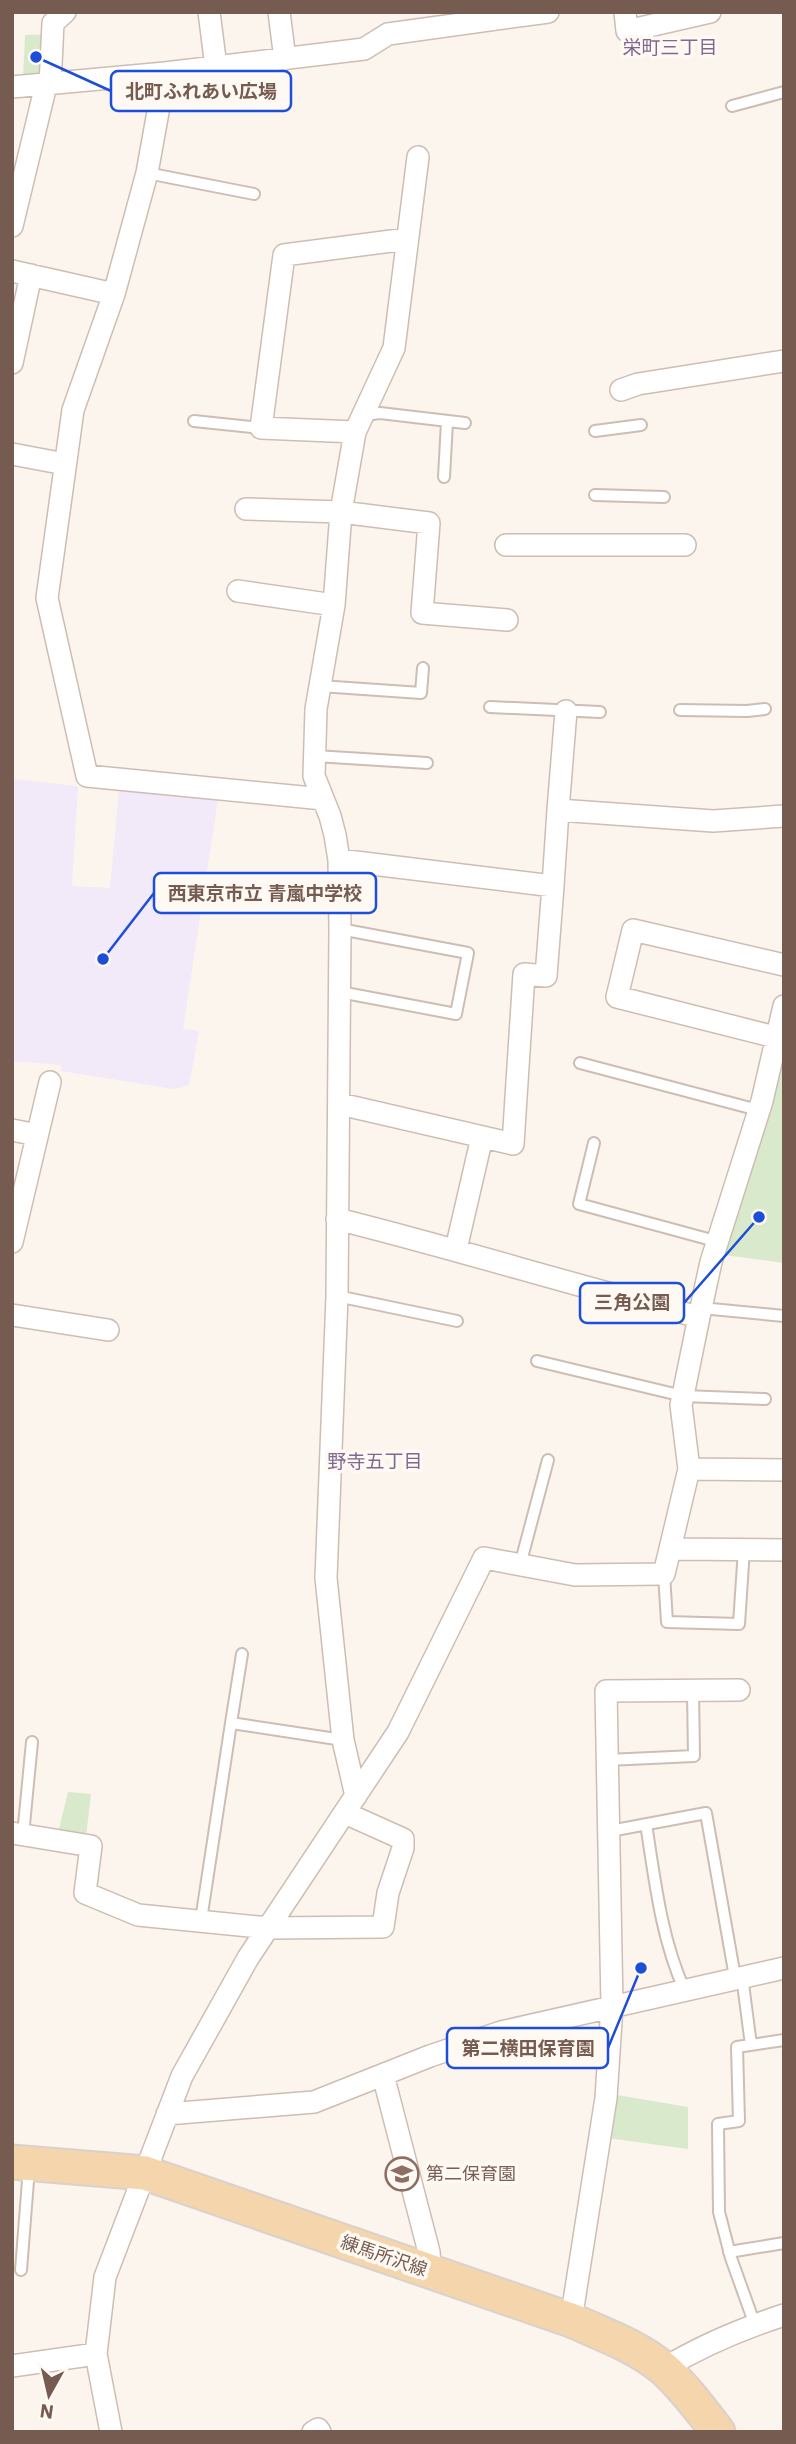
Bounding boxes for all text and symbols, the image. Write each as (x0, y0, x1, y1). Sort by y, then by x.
district label: 栄町三丁目 (622, 35, 718, 59)
callout: 北町ふれあい広場 (111, 71, 291, 111)
text: 北町ふれあい広場 (125, 79, 277, 103)
callout: 西東京市立 青嵐中学校 (154, 873, 376, 913)
text: 西東京市立 青嵐中学校 (168, 881, 362, 905)
callout: 三角公園 (580, 1283, 684, 1323)
text: 三角公園 (594, 1290, 670, 1314)
district label: 野寺五丁目 (327, 1449, 423, 1473)
callout: 第二横田保育園 (447, 2028, 608, 2068)
text: 第二横田保育園 (461, 2036, 595, 2060)
school or university icon: 第二保育園 (383, 2155, 421, 2193)
place label: 第二保育園 (426, 2162, 516, 2185)
street label: 練馬所沢線 (338, 2230, 430, 2281)
north arrow (14, 2360, 84, 2430)
text: N (38, 2399, 55, 2425)

